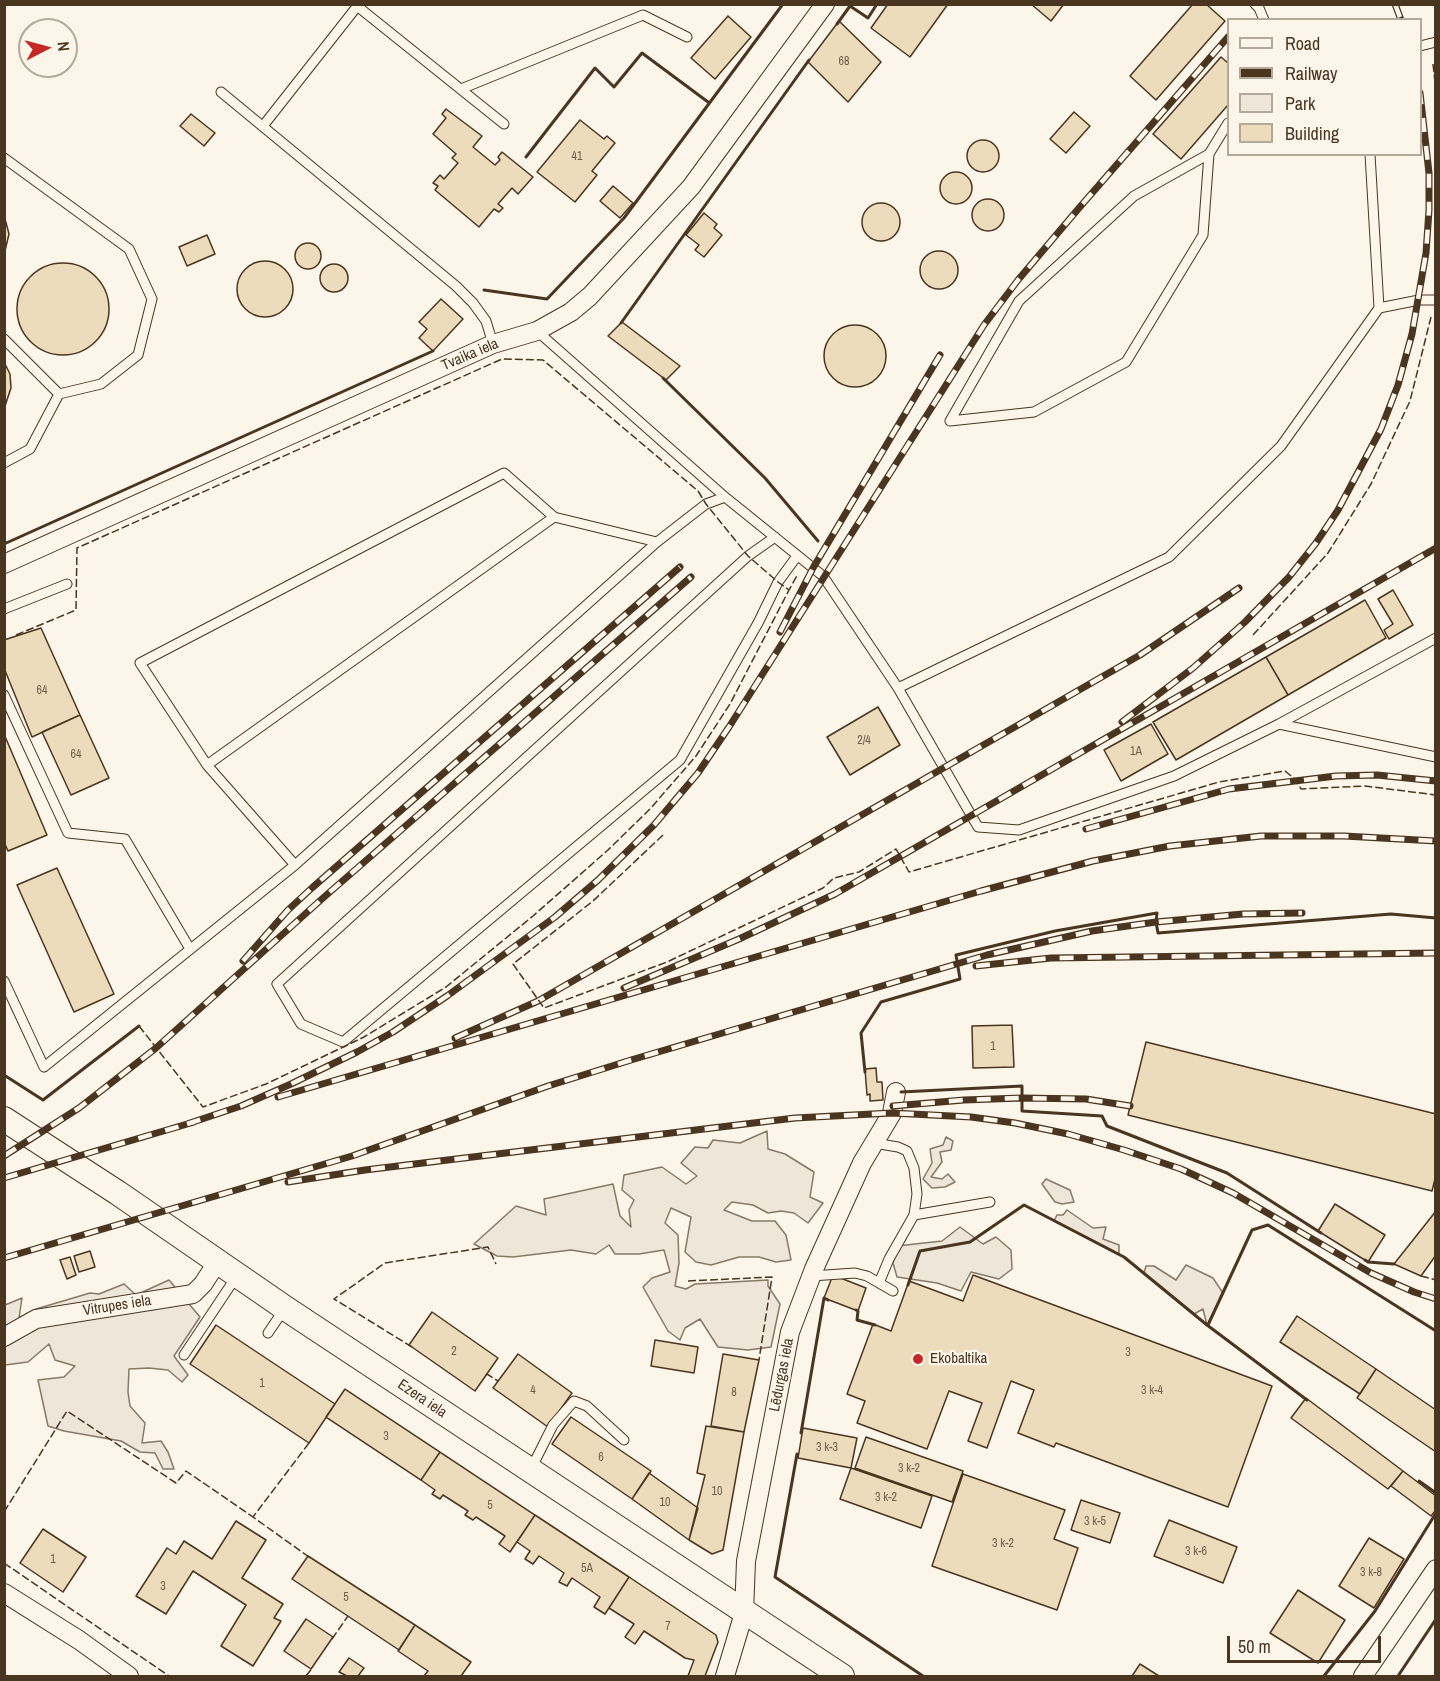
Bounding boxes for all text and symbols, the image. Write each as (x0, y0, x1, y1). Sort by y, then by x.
north arrow (18, 18, 78, 78)
legend (1227, 18, 1422, 156)
text: Road (1285, 31, 1320, 56)
text: N (52, 40, 75, 52)
house number: 68 (839, 55, 849, 69)
text: Railway (1285, 61, 1338, 86)
text: Park (1285, 91, 1315, 116)
text: Building (1285, 121, 1339, 146)
house number: 41 (572, 150, 582, 164)
street label: Tvaika iela (439, 335, 501, 375)
house number: 64 (37, 684, 47, 698)
house number: 2/4 (857, 734, 871, 748)
house number: 1A (1130, 745, 1142, 759)
house number: 64 (71, 748, 81, 762)
house number: 1 (990, 1040, 996, 1054)
street label: Vitrupes iela (82, 1292, 152, 1320)
street label: Lēdurgas iela (766, 1337, 798, 1413)
house number: 2 (451, 1345, 457, 1359)
house number: 3 (1125, 1346, 1131, 1360)
place label: Ekobaltika (930, 1350, 987, 1368)
marker: Ekobaltika (911, 1352, 925, 1366)
street label: Ezera iela (394, 1376, 450, 1422)
house number: 1 (259, 1377, 265, 1391)
house number: 4 (530, 1384, 536, 1398)
house number: 3 k-4 (1141, 1384, 1163, 1398)
house number: 8 (731, 1386, 737, 1400)
house number: 3 (383, 1430, 389, 1444)
house number: 3 k-3 (816, 1441, 838, 1455)
house number: 6 (598, 1451, 604, 1465)
house number: 3 k-2 (898, 1462, 920, 1476)
house number: 10 (712, 1485, 722, 1499)
house number: 3 k-2 (875, 1491, 897, 1505)
house number: 10 (660, 1496, 670, 1510)
house number: 5 (487, 1499, 493, 1513)
house number: 3 k-5 (1084, 1515, 1106, 1529)
house number: 3 k-2 (992, 1537, 1014, 1551)
house number: 3 k-6 (1185, 1545, 1207, 1559)
house number: 1 (50, 1553, 56, 1567)
house number: 5A (581, 1562, 593, 1576)
house number: 3 k-8 (1360, 1566, 1382, 1580)
house number: 3 (160, 1580, 166, 1594)
house number: 5 (343, 1591, 349, 1605)
house number: 7 (665, 1620, 671, 1634)
scale bar (1230, 1624, 1384, 1662)
text: 50 m (1238, 1634, 1271, 1659)

